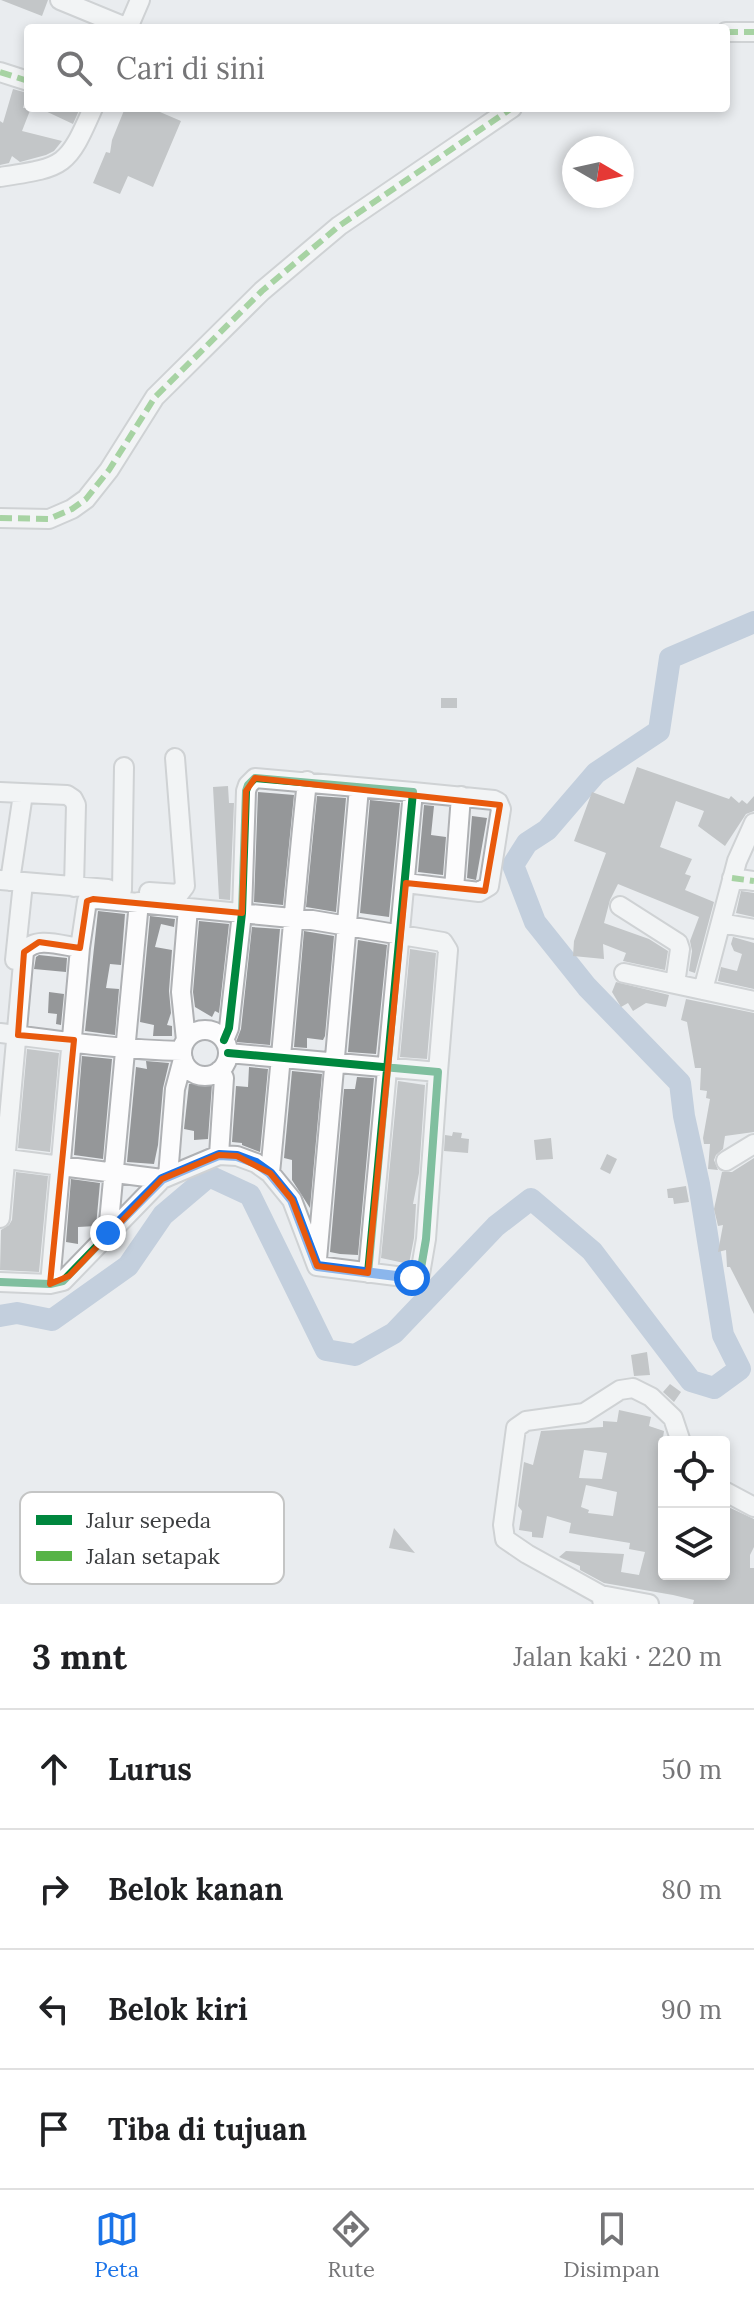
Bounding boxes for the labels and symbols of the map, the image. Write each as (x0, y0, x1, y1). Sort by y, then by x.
north arrow (562, 136, 634, 208)
route end (90, 1215, 126, 1251)
route start (394, 1260, 430, 1296)
legend (20, 1492, 284, 1584)
text: Jalur sepeda (85, 1506, 211, 1534)
text: Jalan setapak (85, 1542, 220, 1570)

